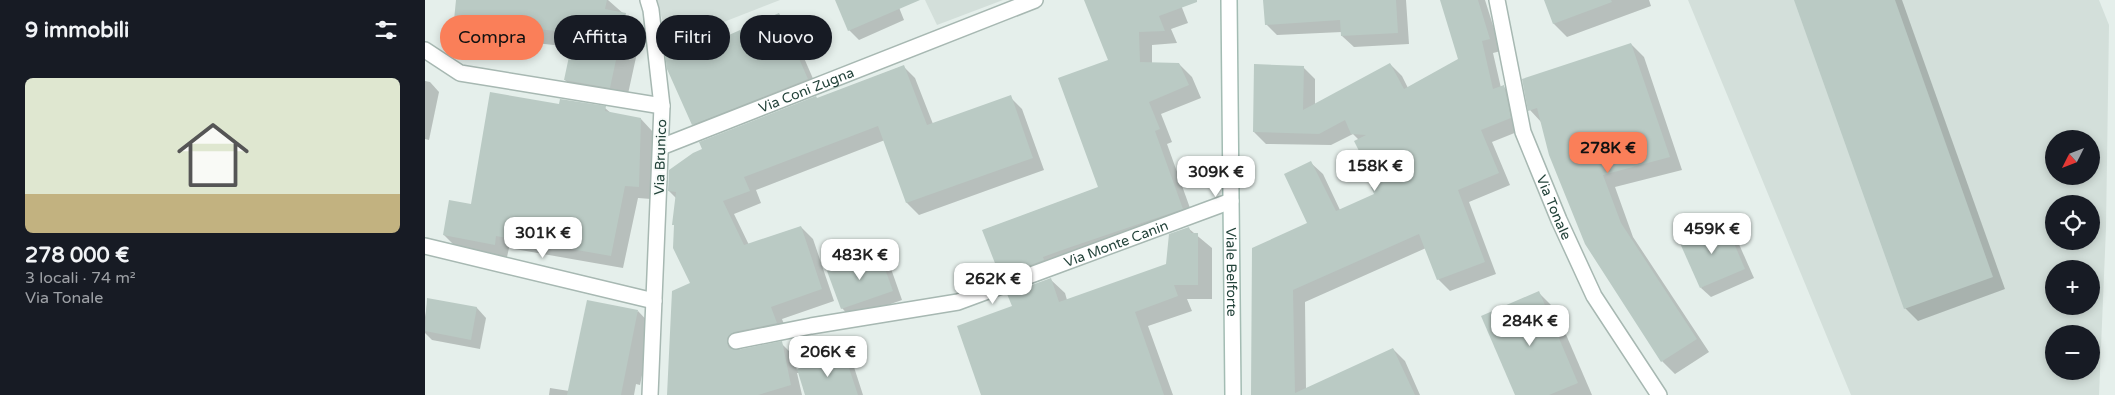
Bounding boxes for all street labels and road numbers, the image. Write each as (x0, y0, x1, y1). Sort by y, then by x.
street label: Via Coni Zugna (756, 64, 856, 117)
street label: Via Brunico (651, 119, 670, 195)
street label: Via Tonale (1533, 173, 1575, 243)
street label: Via Monte Canin (1062, 217, 1171, 271)
street label: Viale Belforte (1222, 227, 1240, 317)

